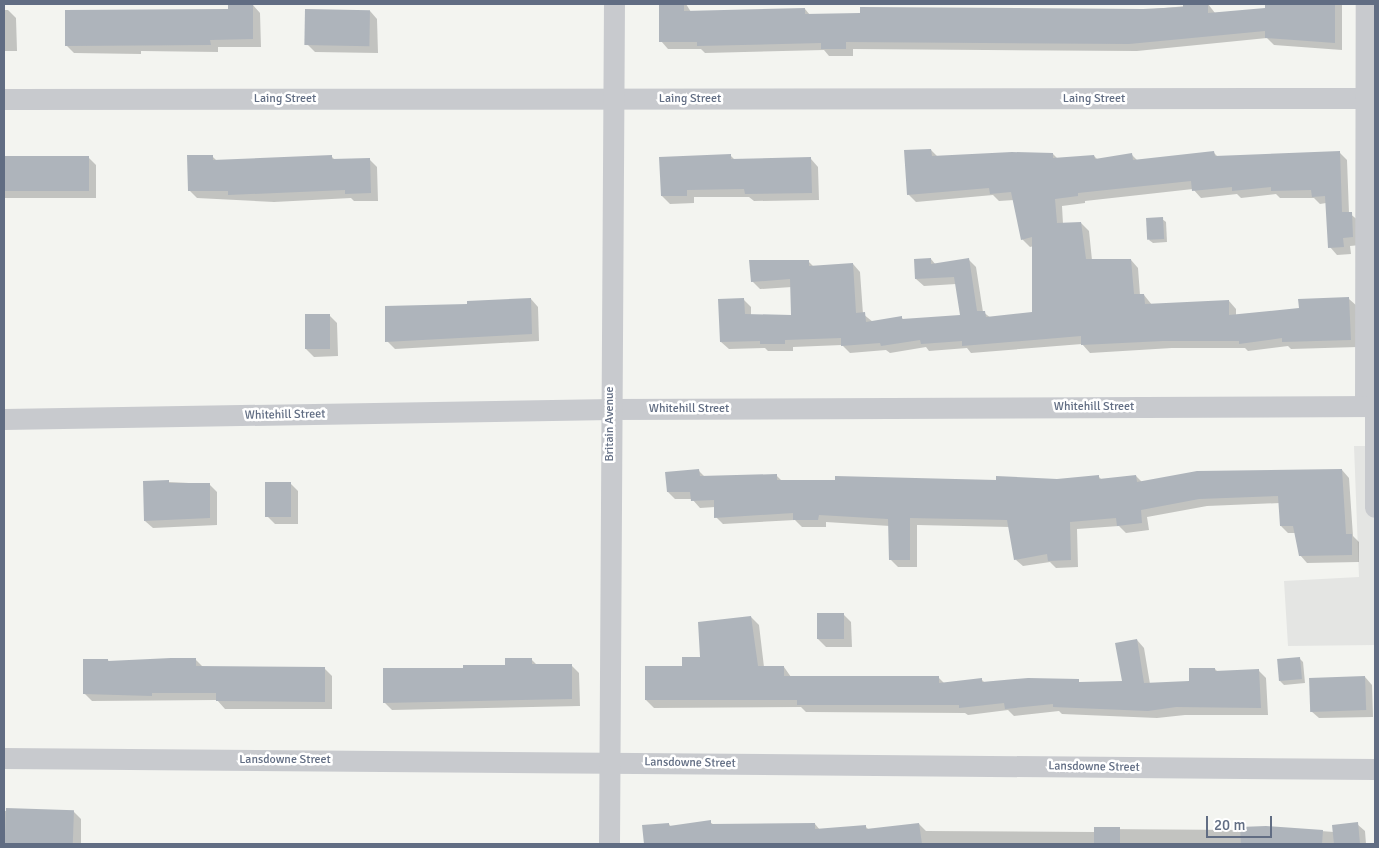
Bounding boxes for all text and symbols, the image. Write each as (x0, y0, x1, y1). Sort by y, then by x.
street label: Laing Street (254, 92, 316, 106)
street label: Laing Street (659, 92, 721, 106)
street label: Laing Street (1063, 92, 1125, 106)
street label: Britain Avenue (603, 386, 617, 462)
street label: Whitehill Street (1054, 400, 1134, 414)
street label: Whitehill Street (649, 402, 729, 416)
street label: Whitehill Street (245, 407, 325, 423)
street label: Lansdowne Street (239, 753, 331, 767)
street label: Lansdowne Street (644, 755, 736, 771)
street label: Lansdowne Street (1048, 759, 1140, 775)
scale bar (1209, 806, 1275, 838)
text: 20 m (1214, 816, 1245, 834)

